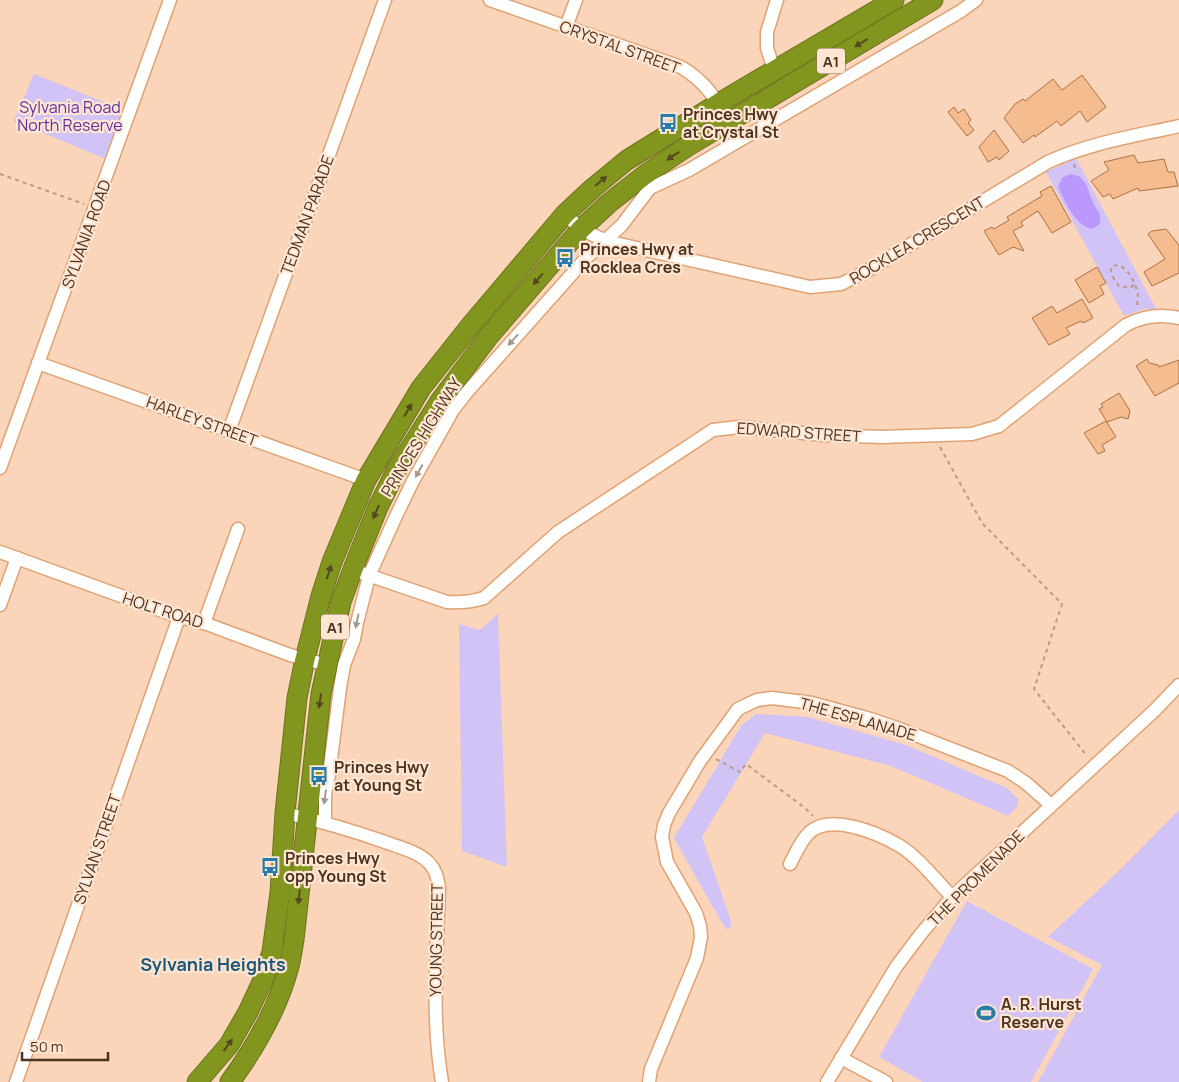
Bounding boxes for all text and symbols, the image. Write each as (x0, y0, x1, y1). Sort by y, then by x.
street label: CRYSTAL STREET (557, 15, 684, 79)
one-way arrow (855, 39, 868, 48)
road number: A1 (817, 48, 845, 74)
park label: Sylvania Road North Reserve (17, 96, 123, 136)
place label: Princes Hwy at Crystal St (683, 103, 779, 143)
bus stop icon: Princes Hwy at Crystal St (657, 112, 679, 134)
street label: TEDMAN PARADE (275, 152, 339, 278)
one-way arrow (666, 152, 679, 161)
street label: SYLVANIA ROAD (56, 176, 116, 291)
one-way arrow (594, 176, 607, 187)
street label: ROCKLEA CRESCENT (845, 191, 989, 289)
place label: Princes Hwy at Rocklea Cres (580, 238, 694, 278)
bus stop icon: Princes Hwy at Rocklea Cres (554, 247, 576, 269)
one-way arrow (533, 273, 544, 285)
one-way arrow (507, 334, 519, 346)
street label: PRINCES HIGHWAY (376, 373, 467, 501)
street label: HARLEY STREET (143, 391, 261, 452)
one-way arrow (403, 404, 412, 417)
street label: EDWARD STREET (736, 417, 862, 447)
one-way arrow (414, 465, 423, 478)
one-way arrow (372, 505, 380, 519)
one-way arrow (326, 564, 333, 579)
street label: HOLT ROAD (120, 587, 206, 633)
road number: A1 (321, 614, 349, 640)
one-way arrow (353, 614, 361, 629)
street label: THE ESPLANADE (797, 692, 919, 746)
one-way arrow (316, 693, 324, 709)
place label: Princes Hwy at Young St (334, 756, 429, 796)
bus stop icon: Princes Hwy at Young St (308, 765, 330, 787)
street label: SYLVAN STREET (68, 790, 126, 907)
one-way arrow (321, 790, 329, 806)
street label: THE PROMENADE (923, 825, 1029, 931)
place label: Princes Hwy opp Young St (285, 847, 387, 887)
bus stop icon: Princes Hwy opp Young St (259, 856, 281, 878)
street label: YOUNG STREET (424, 882, 448, 997)
one-way arrow (295, 889, 303, 905)
district label: Sylvania Heights (140, 952, 286, 976)
place label: A. R. Hurst Reserve (1001, 993, 1082, 1033)
sports icon: A. R. Hurst Reserve (975, 1002, 997, 1024)
scale bar (22, 1030, 109, 1062)
text: 50 m (30, 1036, 64, 1057)
one-way arrow (223, 1038, 233, 1052)

